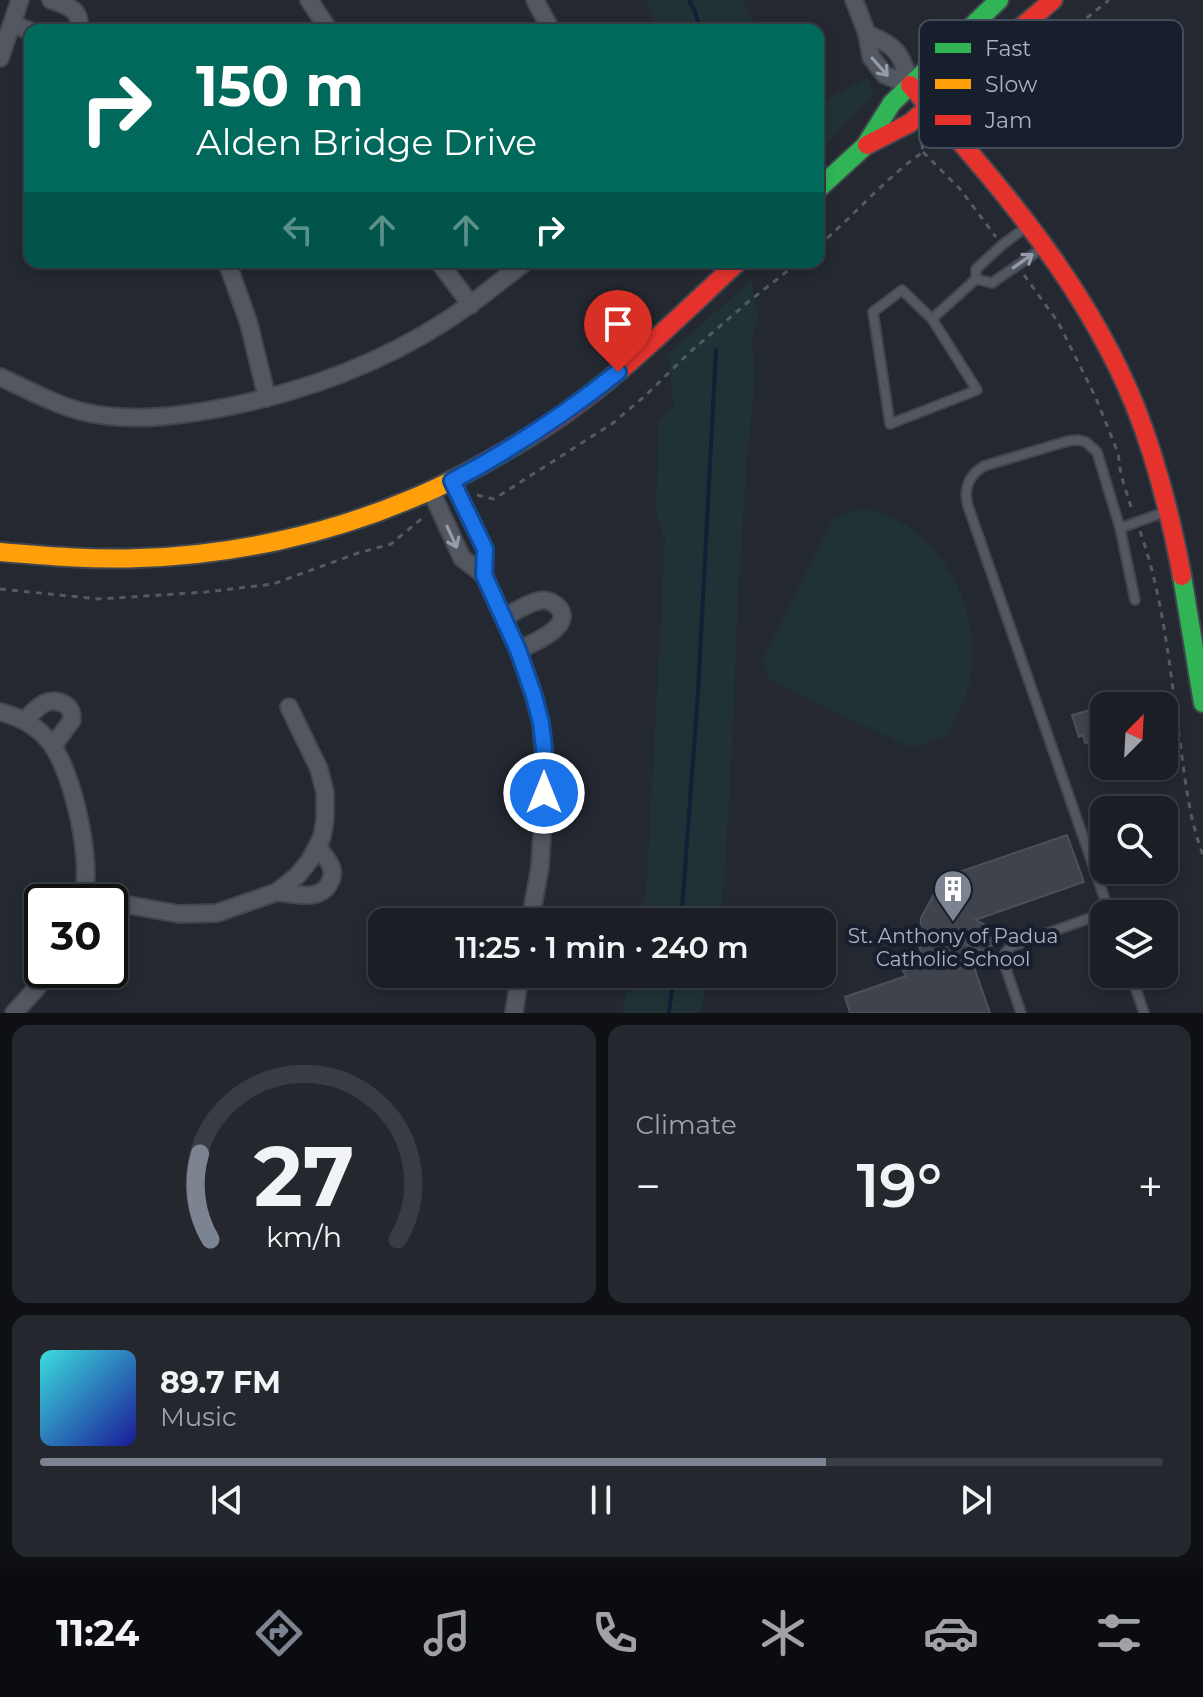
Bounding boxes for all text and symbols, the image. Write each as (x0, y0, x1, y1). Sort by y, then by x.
legend (919, 20, 1183, 148)
text: Fast (985, 35, 1031, 62)
text: 150 m (196, 52, 364, 120)
icon: right (64, 56, 168, 160)
one-way arrow (871, 56, 889, 76)
text: Slow (985, 71, 1038, 98)
text: Jam (984, 107, 1032, 134)
text: Alden Bridge Drive (196, 120, 537, 164)
icon: left (276, 208, 320, 252)
icon: ahead (360, 208, 404, 252)
icon: ahead (444, 208, 488, 252)
icon: right (528, 208, 572, 252)
one-way arrow (1012, 253, 1034, 269)
pin (584, 290, 652, 372)
icon: arrive (596, 302, 640, 346)
one-way arrow (445, 525, 460, 549)
north arrow (1090, 692, 1178, 780)
map controls (1090, 692, 1178, 988)
position arrow (502, 751, 586, 835)
button: search (1090, 796, 1178, 884)
building icon: St. Anthony of Padua Catholic School (932, 868, 974, 923)
speed limit sign: 30 (24, 884, 128, 988)
button: layers (1090, 900, 1178, 988)
place label: St. Anthony of Padua Catholic School (848, 924, 1058, 971)
text: 11:25 · 1 min · 240 m (455, 929, 749, 966)
text: Climate (636, 1109, 737, 1141)
text: 27 (253, 1125, 354, 1227)
text: 19° (856, 1149, 942, 1222)
text: − (636, 1159, 661, 1213)
text: + (1138, 1159, 1163, 1213)
text: km/h (266, 1219, 342, 1254)
text: 89.7 FM (160, 1364, 281, 1401)
text: Music (160, 1401, 237, 1433)
icon: previous (205, 1478, 249, 1522)
icon: pause (579, 1478, 623, 1522)
icon: next (954, 1478, 998, 1522)
icon: directions (251, 1605, 307, 1661)
icon: music (419, 1605, 475, 1661)
icon: phone (587, 1605, 643, 1661)
icon: climate (755, 1605, 811, 1661)
icon: car (923, 1605, 979, 1661)
icon: filters (1091, 1605, 1147, 1661)
text: 11:24 (56, 1611, 139, 1655)

